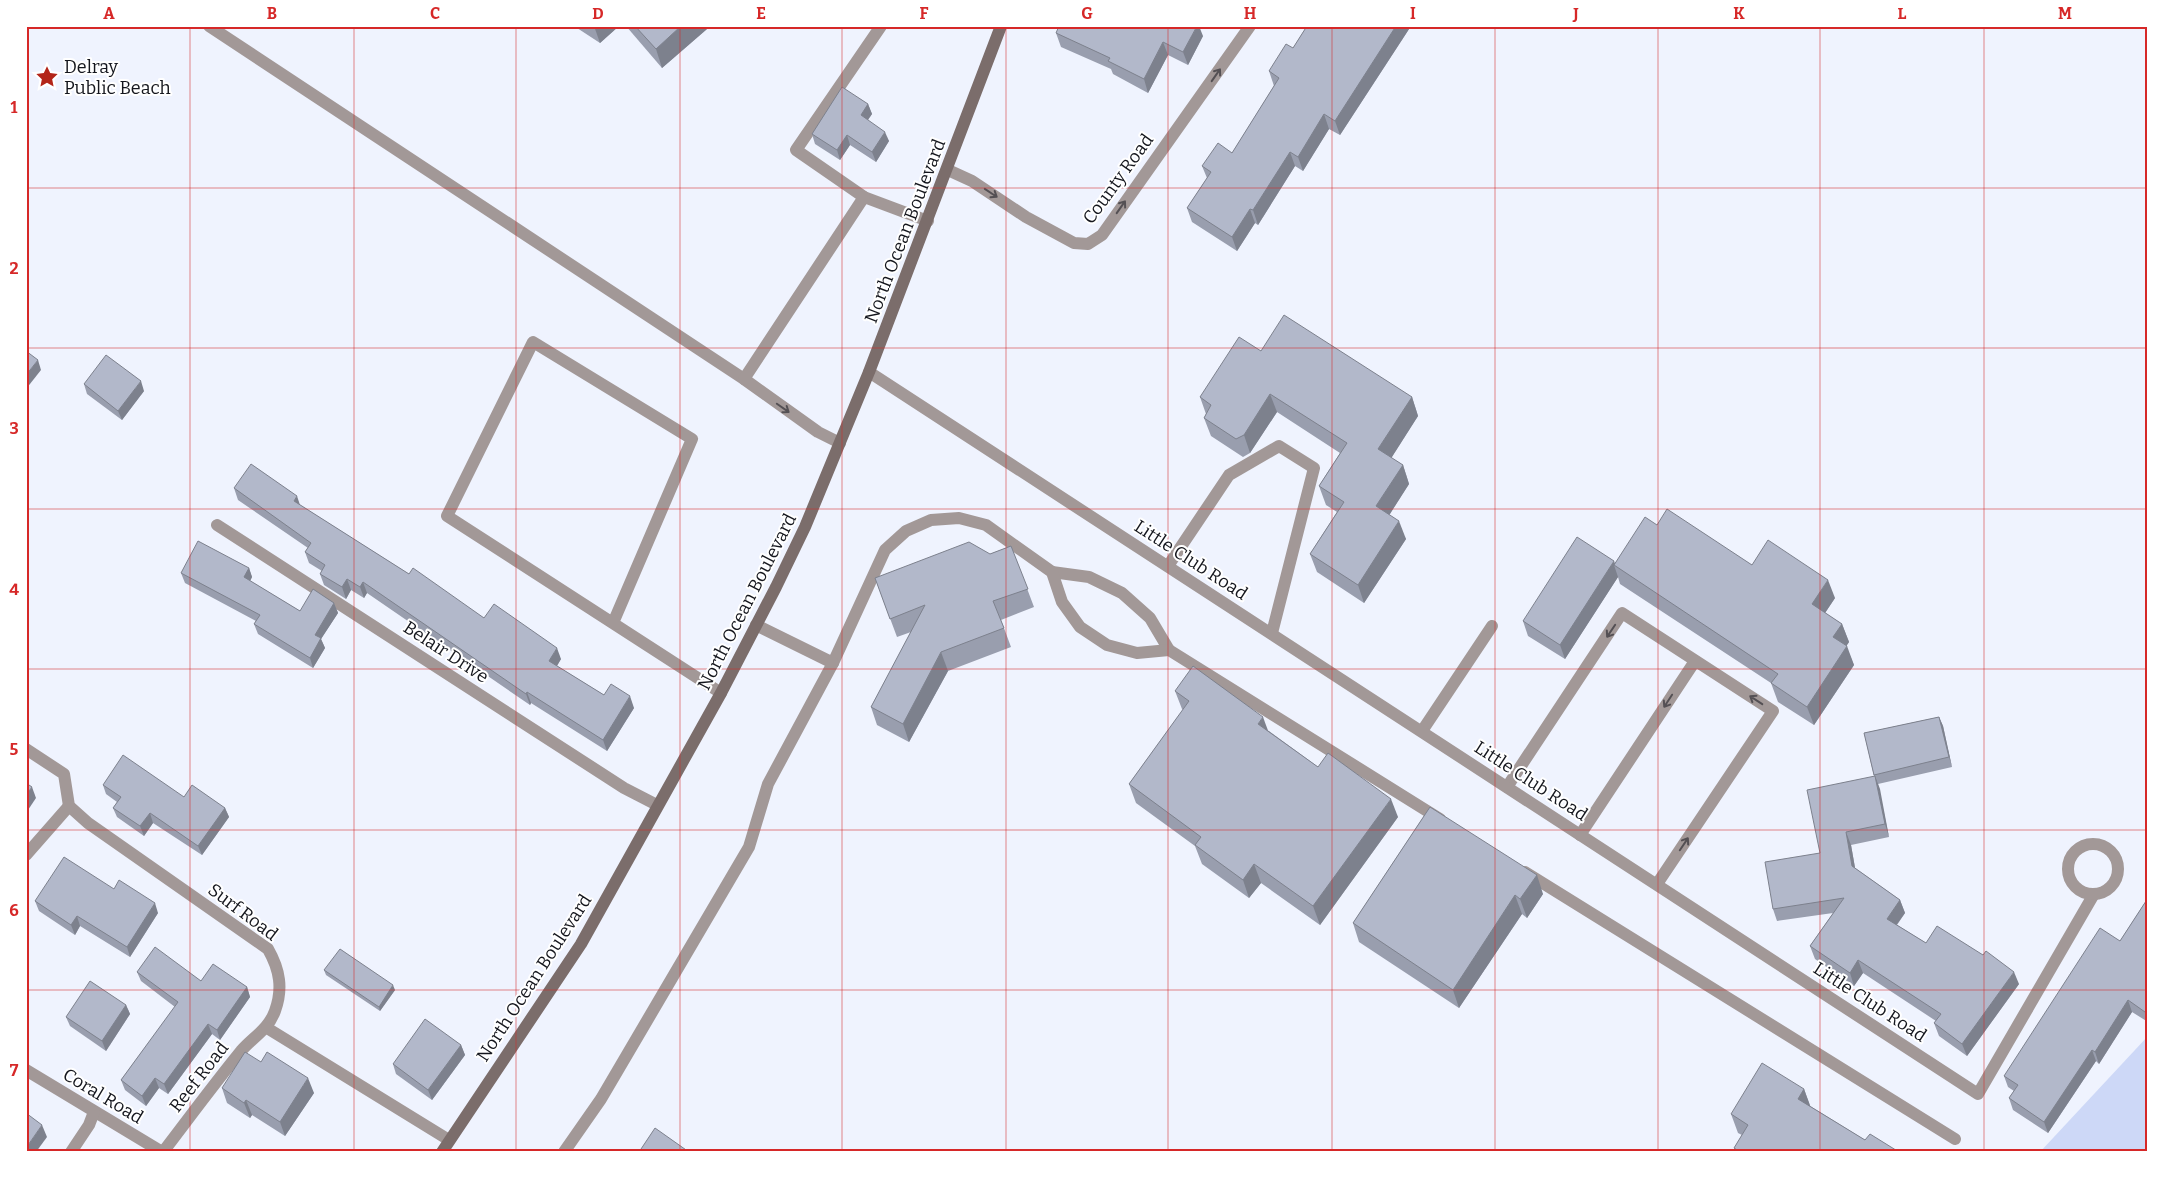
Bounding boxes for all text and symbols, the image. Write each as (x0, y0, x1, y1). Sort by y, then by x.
text: A (103, 4, 115, 23)
text: B (267, 4, 277, 23)
text: C (430, 4, 440, 23)
text: D (592, 4, 604, 23)
text: E (756, 4, 766, 23)
text: F (920, 4, 929, 23)
text: G (1081, 4, 1093, 23)
text: H (1244, 4, 1257, 23)
text: I (1410, 4, 1416, 23)
text: J (1572, 4, 1579, 23)
text: K (1733, 4, 1745, 23)
text: L (1898, 4, 1907, 23)
text: M (2058, 4, 2072, 23)
place label: Delray Public Beach (64, 56, 171, 99)
place icon: Delray Public Beach (34, 64, 60, 90)
one-way arrow (1211, 68, 1221, 82)
text: 1 (11, 98, 18, 117)
street label: County Road (1078, 129, 1158, 228)
street label: North Ocean Boulevard (860, 136, 950, 326)
one-way arrow (983, 189, 997, 199)
one-way arrow (1116, 201, 1127, 214)
text: 2 (9, 259, 19, 278)
one-way arrow (776, 402, 790, 413)
text: 3 (9, 419, 19, 438)
street label: North Ocean Boulevard (693, 510, 801, 694)
street label: Little Club Road (1130, 515, 1252, 605)
text: 4 (9, 580, 19, 599)
street label: Belair Drive (399, 616, 493, 688)
one-way arrow (1606, 623, 1616, 637)
one-way arrow (1663, 694, 1673, 708)
one-way arrow (1749, 695, 1763, 705)
street label: Little Club Road (1470, 736, 1592, 826)
text: 5 (10, 740, 19, 759)
one-way arrow (1679, 837, 1689, 851)
street label: Surf Road (204, 879, 282, 946)
street label: North Ocean Boulevard (472, 890, 597, 1066)
text: 6 (9, 901, 19, 920)
street label: Little Club Road (1809, 957, 1931, 1047)
street label: Reef Road (165, 1037, 234, 1117)
text: 7 (10, 1061, 19, 1080)
street label: Coral Road (59, 1063, 147, 1129)

